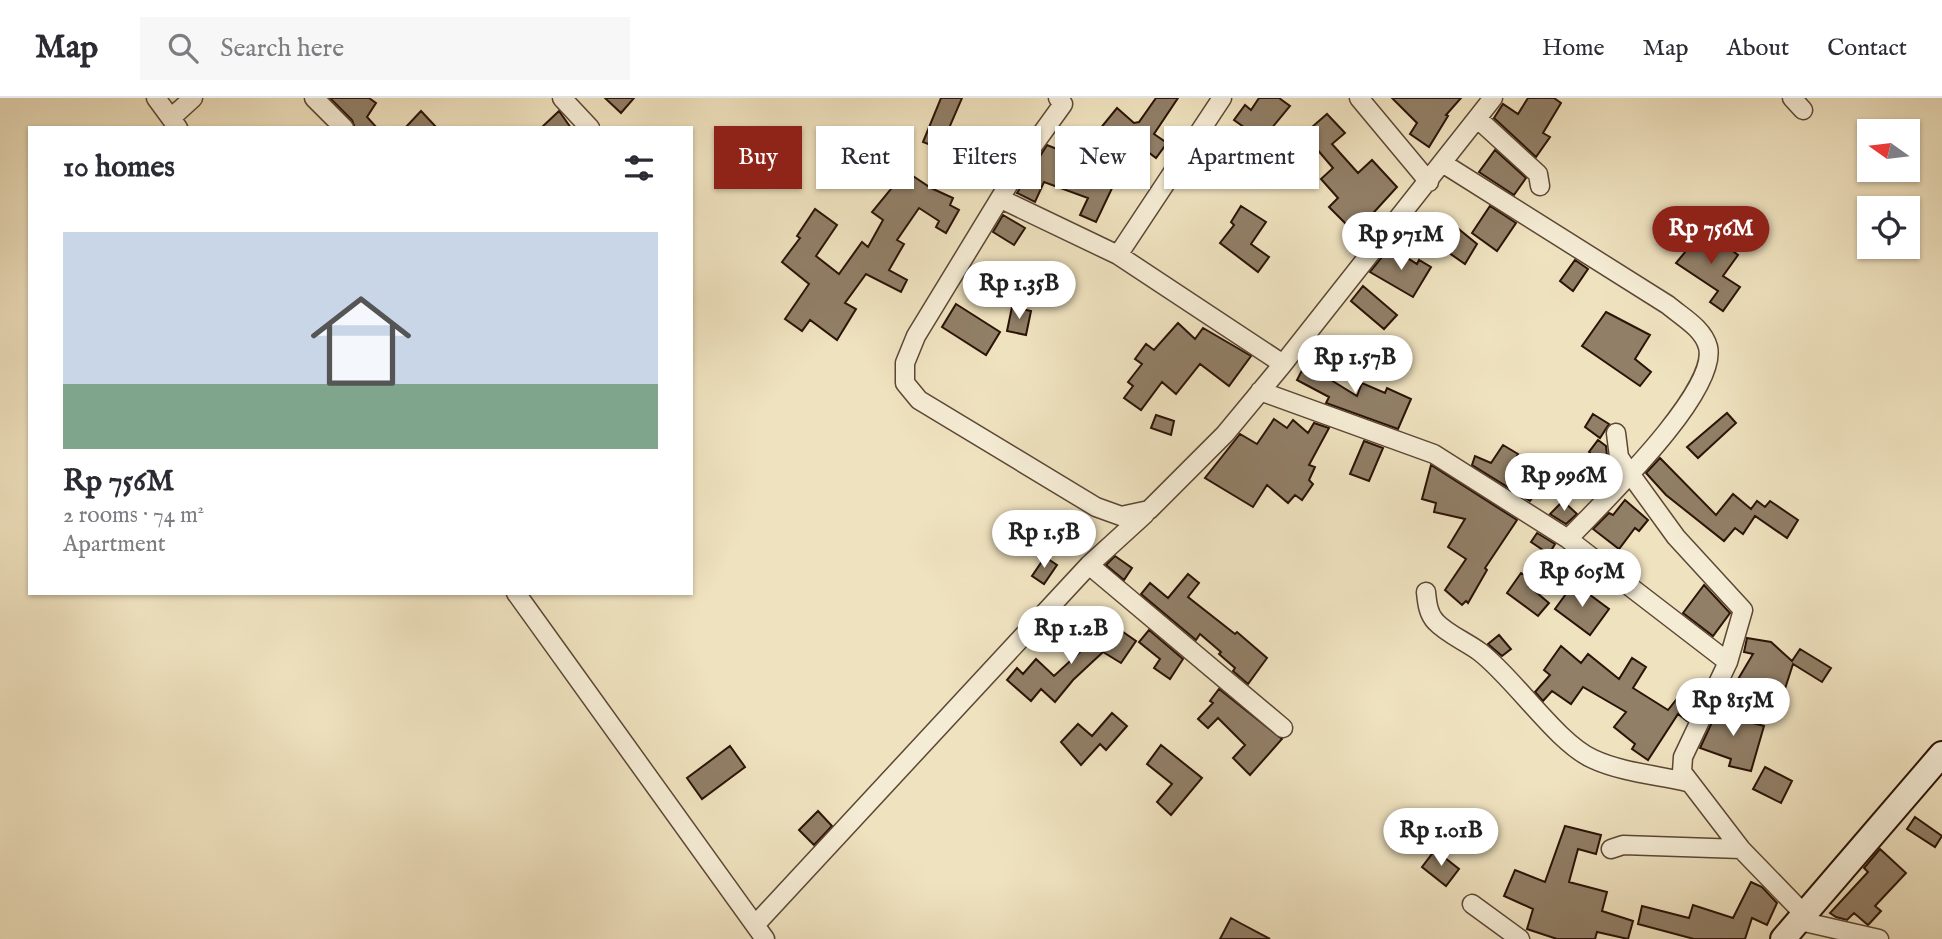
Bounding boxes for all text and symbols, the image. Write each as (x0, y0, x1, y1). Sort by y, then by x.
search box (140, 17, 630, 80)
text: Map (35, 27, 98, 69)
icon: search (164, 29, 202, 67)
text: Search here (220, 32, 344, 65)
text: Home (1542, 33, 1605, 64)
text: Map (1643, 33, 1689, 64)
text: About (1727, 33, 1789, 64)
text: Contact (1827, 33, 1907, 64)
north arrow (1857, 119, 1920, 182)
map controls (1857, 119, 1920, 259)
chip: Buy (714, 126, 802, 189)
chip: Rent (816, 126, 914, 189)
chip: Filters (928, 126, 1041, 189)
chip: New (1055, 126, 1150, 189)
chip: Apartment (1164, 126, 1319, 189)
text: 10 homes (63, 149, 175, 187)
icon: filters (620, 149, 658, 187)
button: locate (1857, 196, 1920, 259)
pin: Rp 756M (1646, 206, 1776, 266)
pin: Rp 971M (1336, 212, 1466, 272)
text: Rp 756M (1668, 214, 1754, 243)
text: Rp 971M (1358, 220, 1444, 249)
pin: Rp 1.35B (947, 262, 1091, 321)
text: Rp 1.35B (979, 269, 1059, 298)
icon: home (298, 278, 424, 404)
pin: Rp 1.57B (1283, 336, 1427, 395)
text: Rp 1.57B (1314, 343, 1396, 372)
pin: Rp 996M (1499, 454, 1629, 513)
text: Rp 996M (1521, 461, 1607, 490)
text: Rp 756M (63, 463, 174, 501)
text: 2 rooms · 74 m² (63, 501, 204, 530)
pin: Rp 1.5B (979, 510, 1109, 570)
text: Rp 1.5B (1008, 518, 1080, 547)
text: Apartment (63, 530, 166, 559)
pin: Rp 605M (1517, 550, 1647, 609)
text: Rp 605M (1539, 557, 1625, 586)
pin: Rp 1.2B (1006, 606, 1136, 666)
text: Rp 1.2B (1034, 614, 1108, 643)
pin: Rp 815M (1668, 678, 1798, 738)
text: Rp 815M (1692, 686, 1774, 715)
pin: Rp 1.01B (1369, 808, 1513, 868)
text: Rp 1.01B (1399, 816, 1483, 845)

